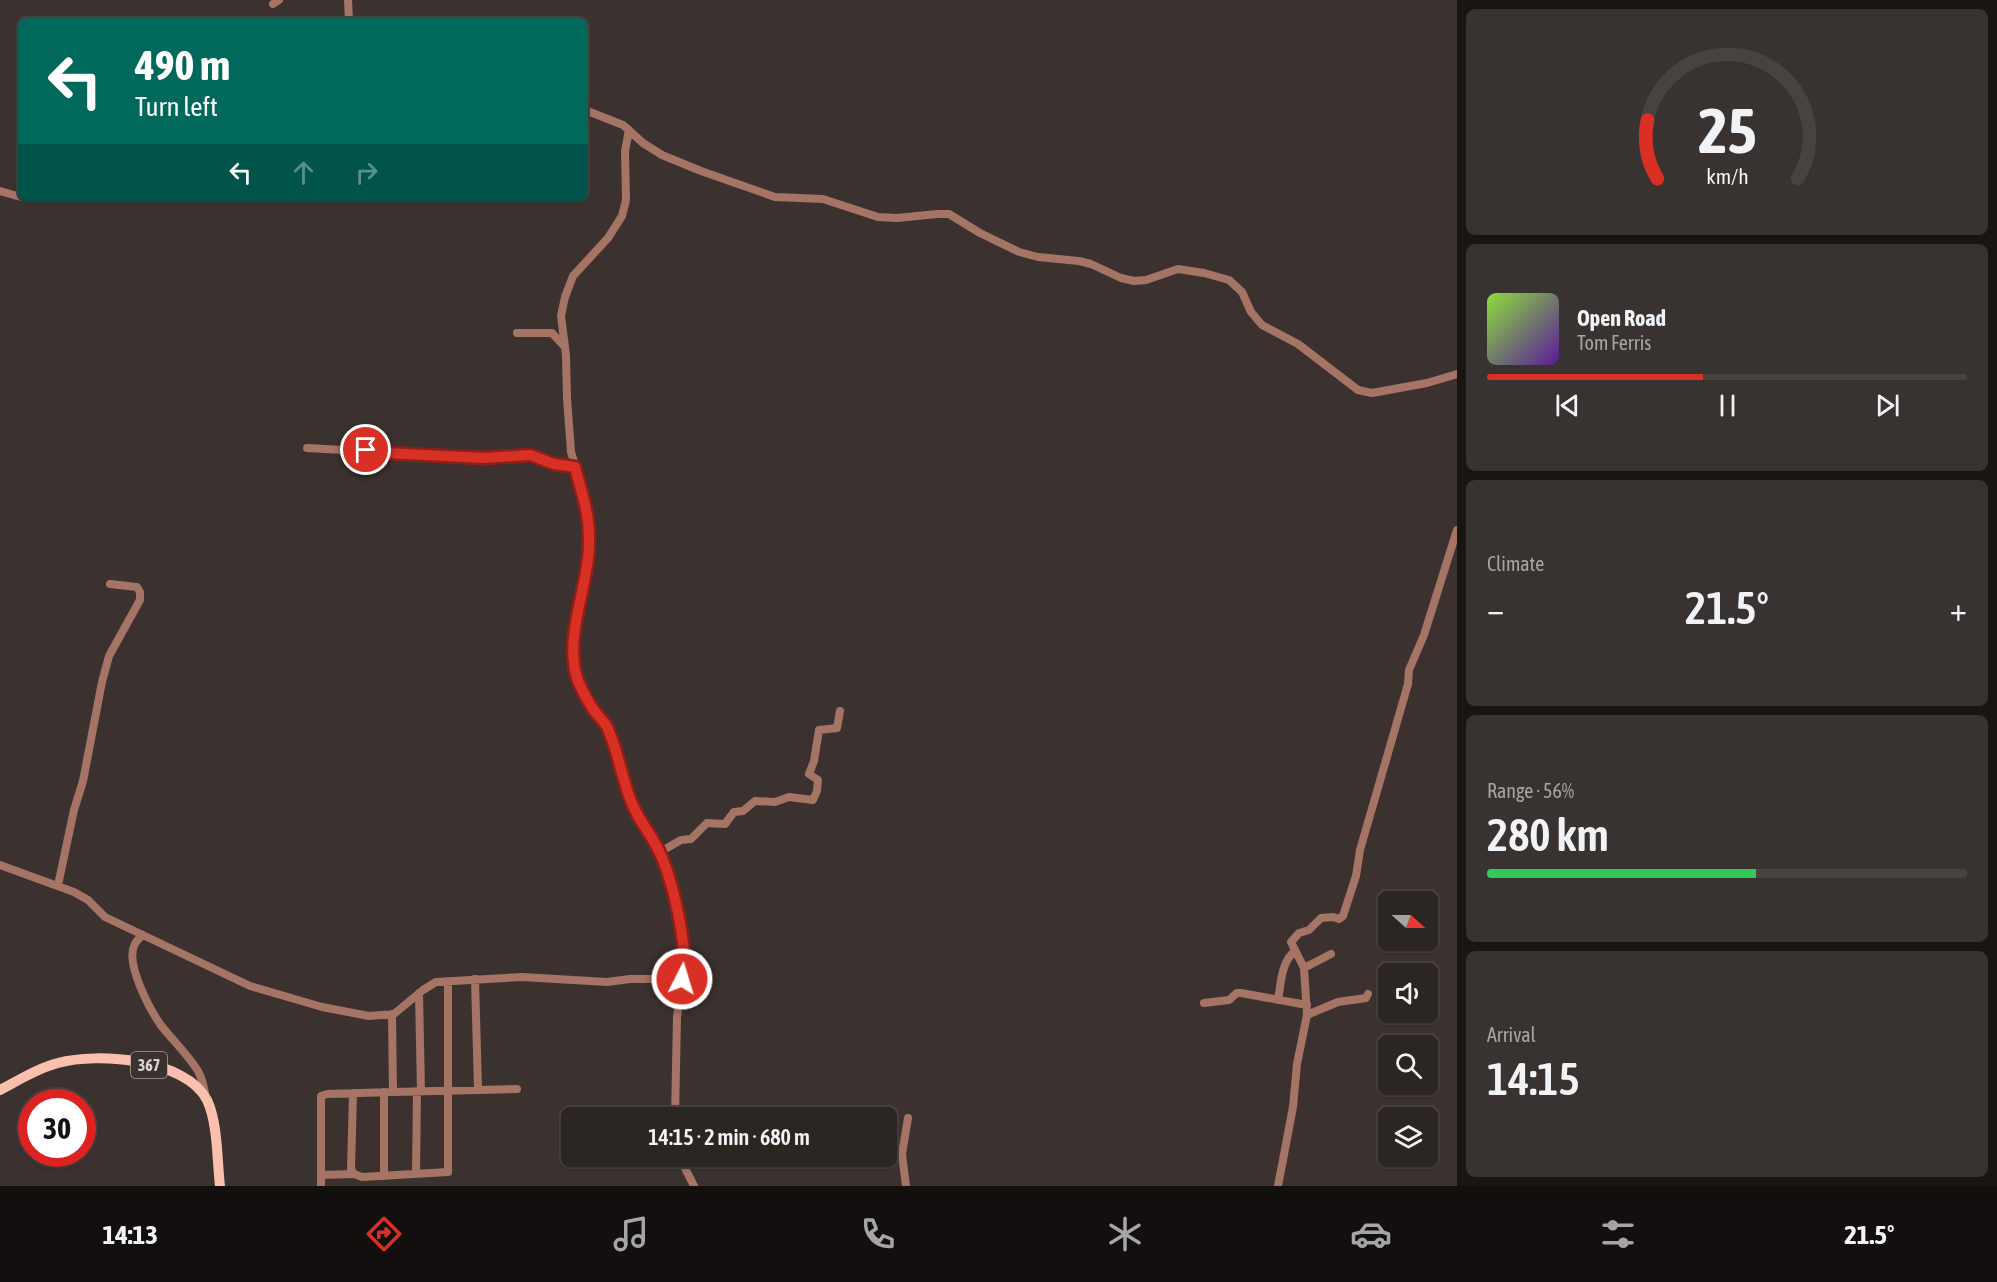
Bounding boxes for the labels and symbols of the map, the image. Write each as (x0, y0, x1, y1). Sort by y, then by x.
pin (340, 424, 391, 475)
north arrow (1378, 891, 1438, 951)
position arrow (650, 947, 714, 1011)
road number: 367 (131, 1052, 167, 1078)
speed limit sign: 30 (18, 1089, 96, 1167)

